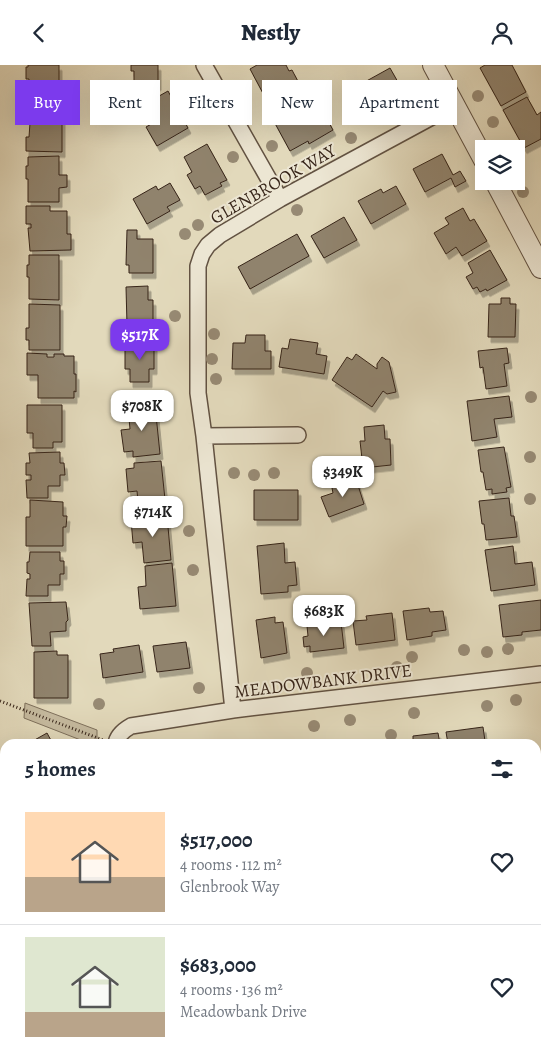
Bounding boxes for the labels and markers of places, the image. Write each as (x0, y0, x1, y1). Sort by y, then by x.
pin: $517K (105, 319, 175, 361)
pin: $708K (107, 389, 177, 432)
pin: $349K (308, 455, 378, 498)
pin: $714K (118, 495, 188, 538)
pin: $683K (289, 595, 359, 637)

